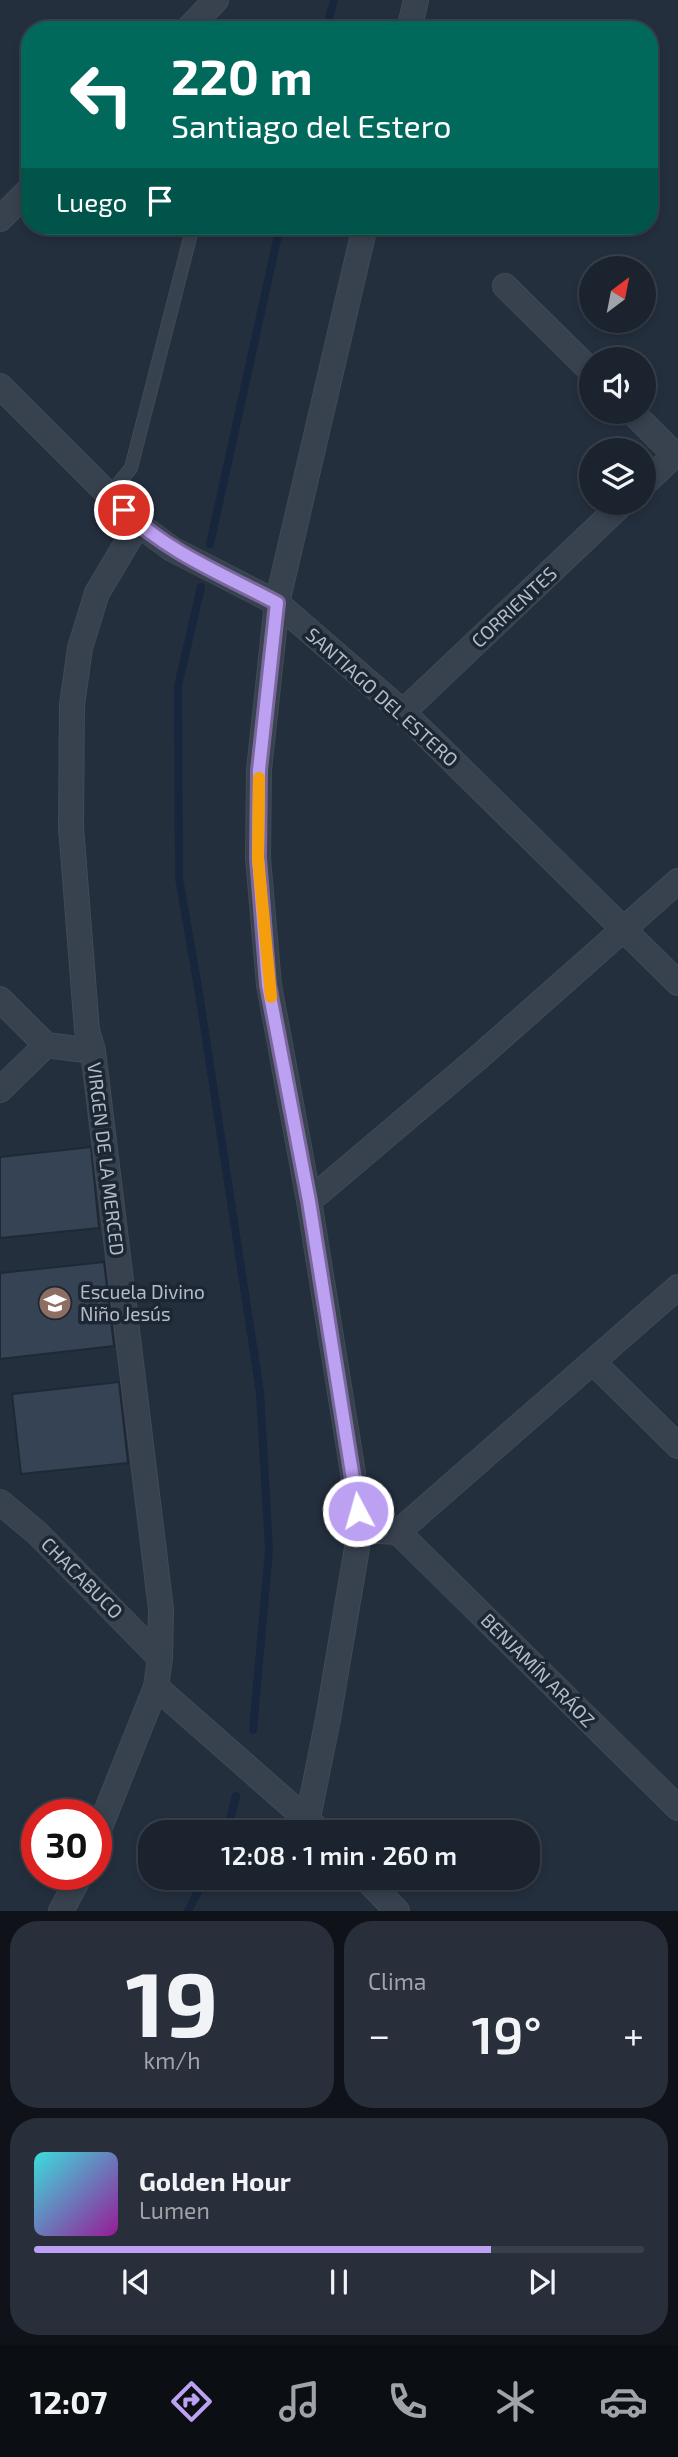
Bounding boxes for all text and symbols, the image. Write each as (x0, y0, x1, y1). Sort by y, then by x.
text: 220 m (171, 46, 313, 105)
icon: left (56, 49, 147, 140)
text: Santiago del Estero (171, 106, 451, 144)
icon: arrive (141, 182, 179, 220)
text: Luego (56, 186, 127, 217)
north arrow (579, 256, 656, 332)
map controls (579, 256, 656, 515)
button: sound (579, 347, 656, 424)
button: layers (579, 438, 656, 515)
pin (94, 480, 154, 540)
icon: arrive (105, 491, 143, 529)
street label: CORRIENTES (466, 561, 561, 652)
street label: SANTIAGO DEL ESTERO (302, 622, 463, 771)
street label: VIRGEN DE LA MERCED (83, 1061, 130, 1257)
place label: Escuela Divino Niño Jesús (80, 1280, 205, 1325)
school or university icon: Escuela Divino Niño Jesús (36, 1284, 74, 1322)
position arrow (321, 1474, 395, 1548)
street label: CHACABUCO (37, 1532, 128, 1623)
street label: BENJAMÍN ARÁOZ (477, 1608, 600, 1731)
speed limit sign: 30 (21, 1799, 112, 1890)
text: 12:08 · 1 min · 260 m (221, 1839, 457, 1870)
text: 19 (125, 1946, 219, 2055)
text: Clima (368, 1967, 426, 1995)
text: 19° (471, 2002, 542, 2064)
text: − (368, 2011, 390, 2057)
text: + (623, 2011, 644, 2057)
text: km/h (143, 2046, 201, 2074)
text: Golden Hour (139, 2165, 291, 2196)
text: Lumen (139, 2196, 210, 2224)
icon: previous (117, 2263, 155, 2301)
icon: pause (320, 2263, 358, 2301)
icon: next (523, 2263, 561, 2301)
icon: directions (167, 2377, 216, 2426)
icon: music (275, 2377, 324, 2426)
icon: phone (383, 2377, 432, 2426)
icon: climate (491, 2377, 540, 2426)
icon: car (599, 2377, 648, 2426)
text: 12:07 (30, 2382, 107, 2420)

